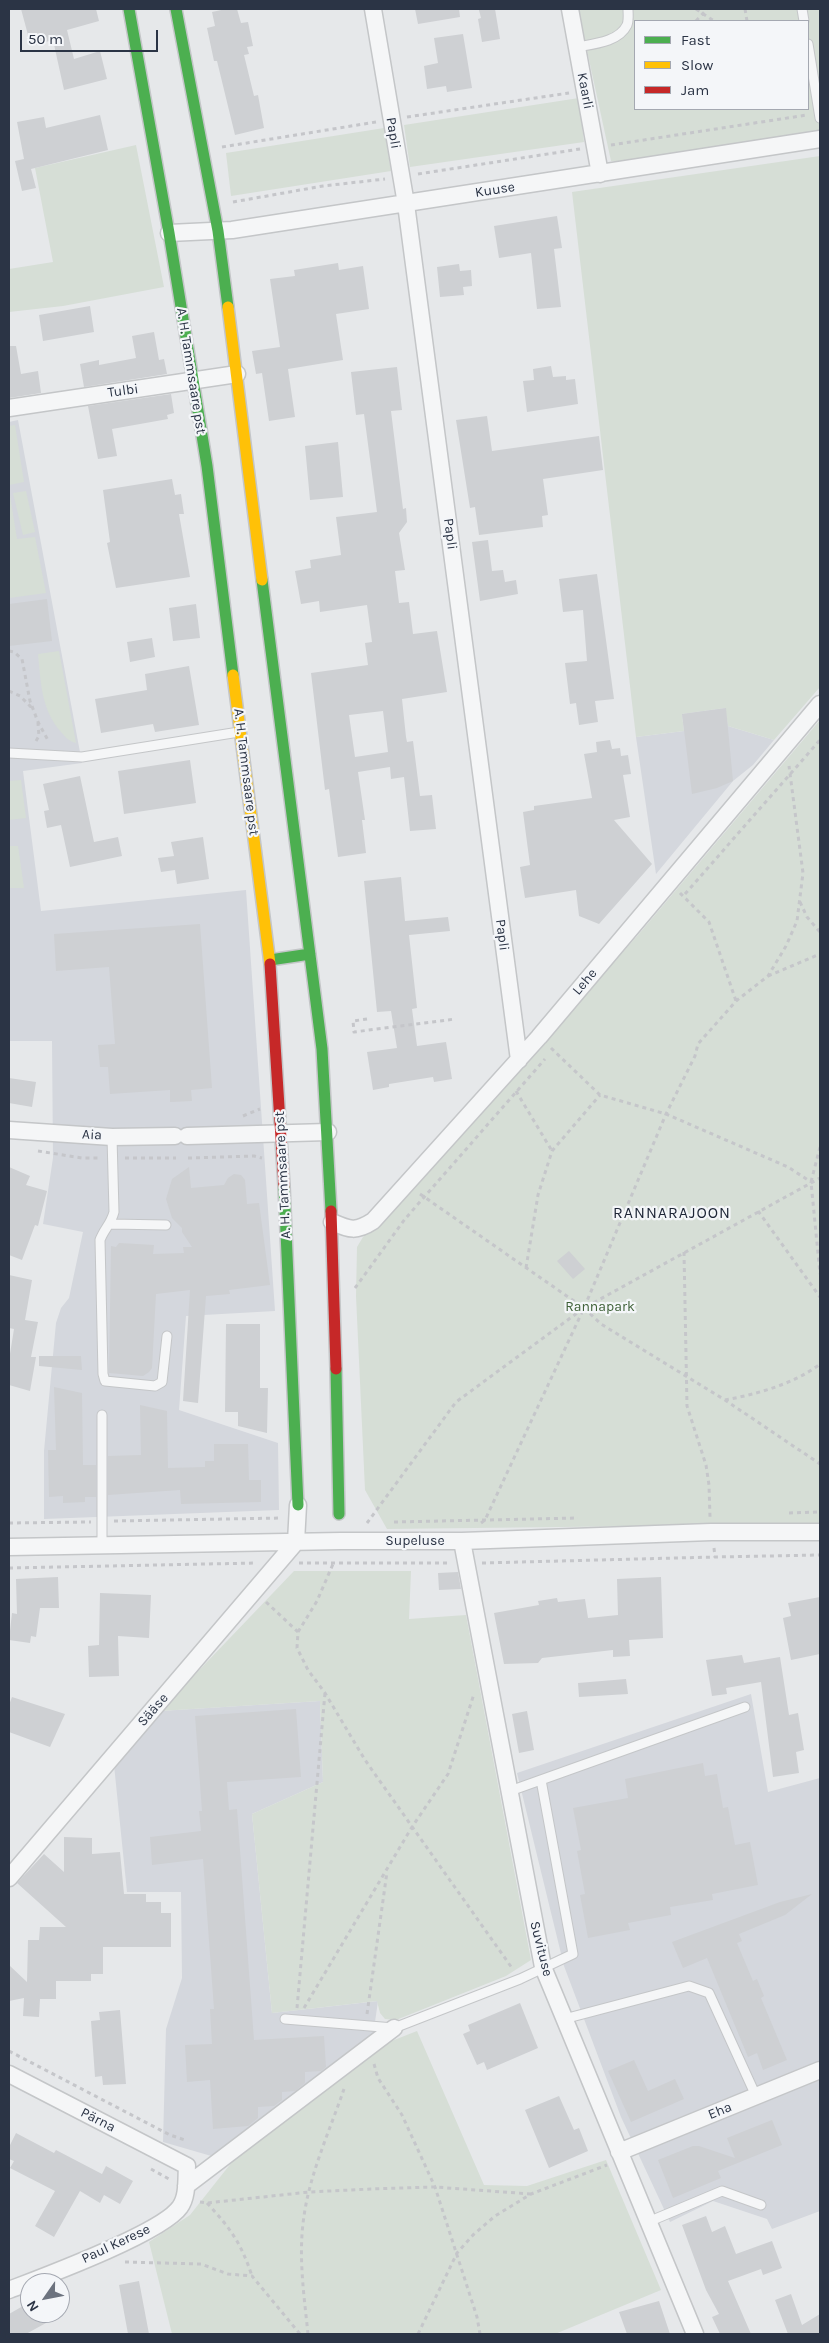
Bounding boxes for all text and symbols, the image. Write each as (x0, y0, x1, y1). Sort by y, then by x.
scale bar (22, 20, 160, 52)
legend (634, 20, 809, 110)
text: 50 m (28, 30, 63, 48)
text: Fast (681, 31, 710, 49)
text: Slow (681, 56, 713, 74)
street label: Kaarli (573, 71, 597, 111)
text: Jam (681, 81, 709, 99)
street label: Papli (382, 116, 404, 150)
street label: Kuuse (474, 179, 516, 201)
street label: A. H. Tammsaare pst (173, 307, 209, 435)
street label: Tulbi (107, 381, 139, 401)
street label: Papli (440, 517, 460, 551)
street label: A. H. Tammsaare pst (230, 708, 262, 836)
street label: Papli (492, 918, 512, 952)
street label: Lehe (569, 965, 601, 999)
street label: A. H. Tammsaare pst (271, 1111, 295, 1239)
street label: Aia (82, 1126, 102, 1144)
district label: RANNARAJOON (612, 1203, 732, 1223)
park label: Rannapark (565, 1299, 635, 1315)
street label: Supeluse (385, 1533, 445, 1549)
street label: Sääse (134, 1690, 172, 1730)
street label: Suvituse (526, 1920, 556, 1978)
street label: Eha (706, 2099, 734, 2123)
street label: Pärna (78, 2104, 118, 2136)
street label: Paul Kerese (79, 2221, 153, 2267)
north arrow (20, 2273, 70, 2323)
text: N (23, 2297, 43, 2315)

